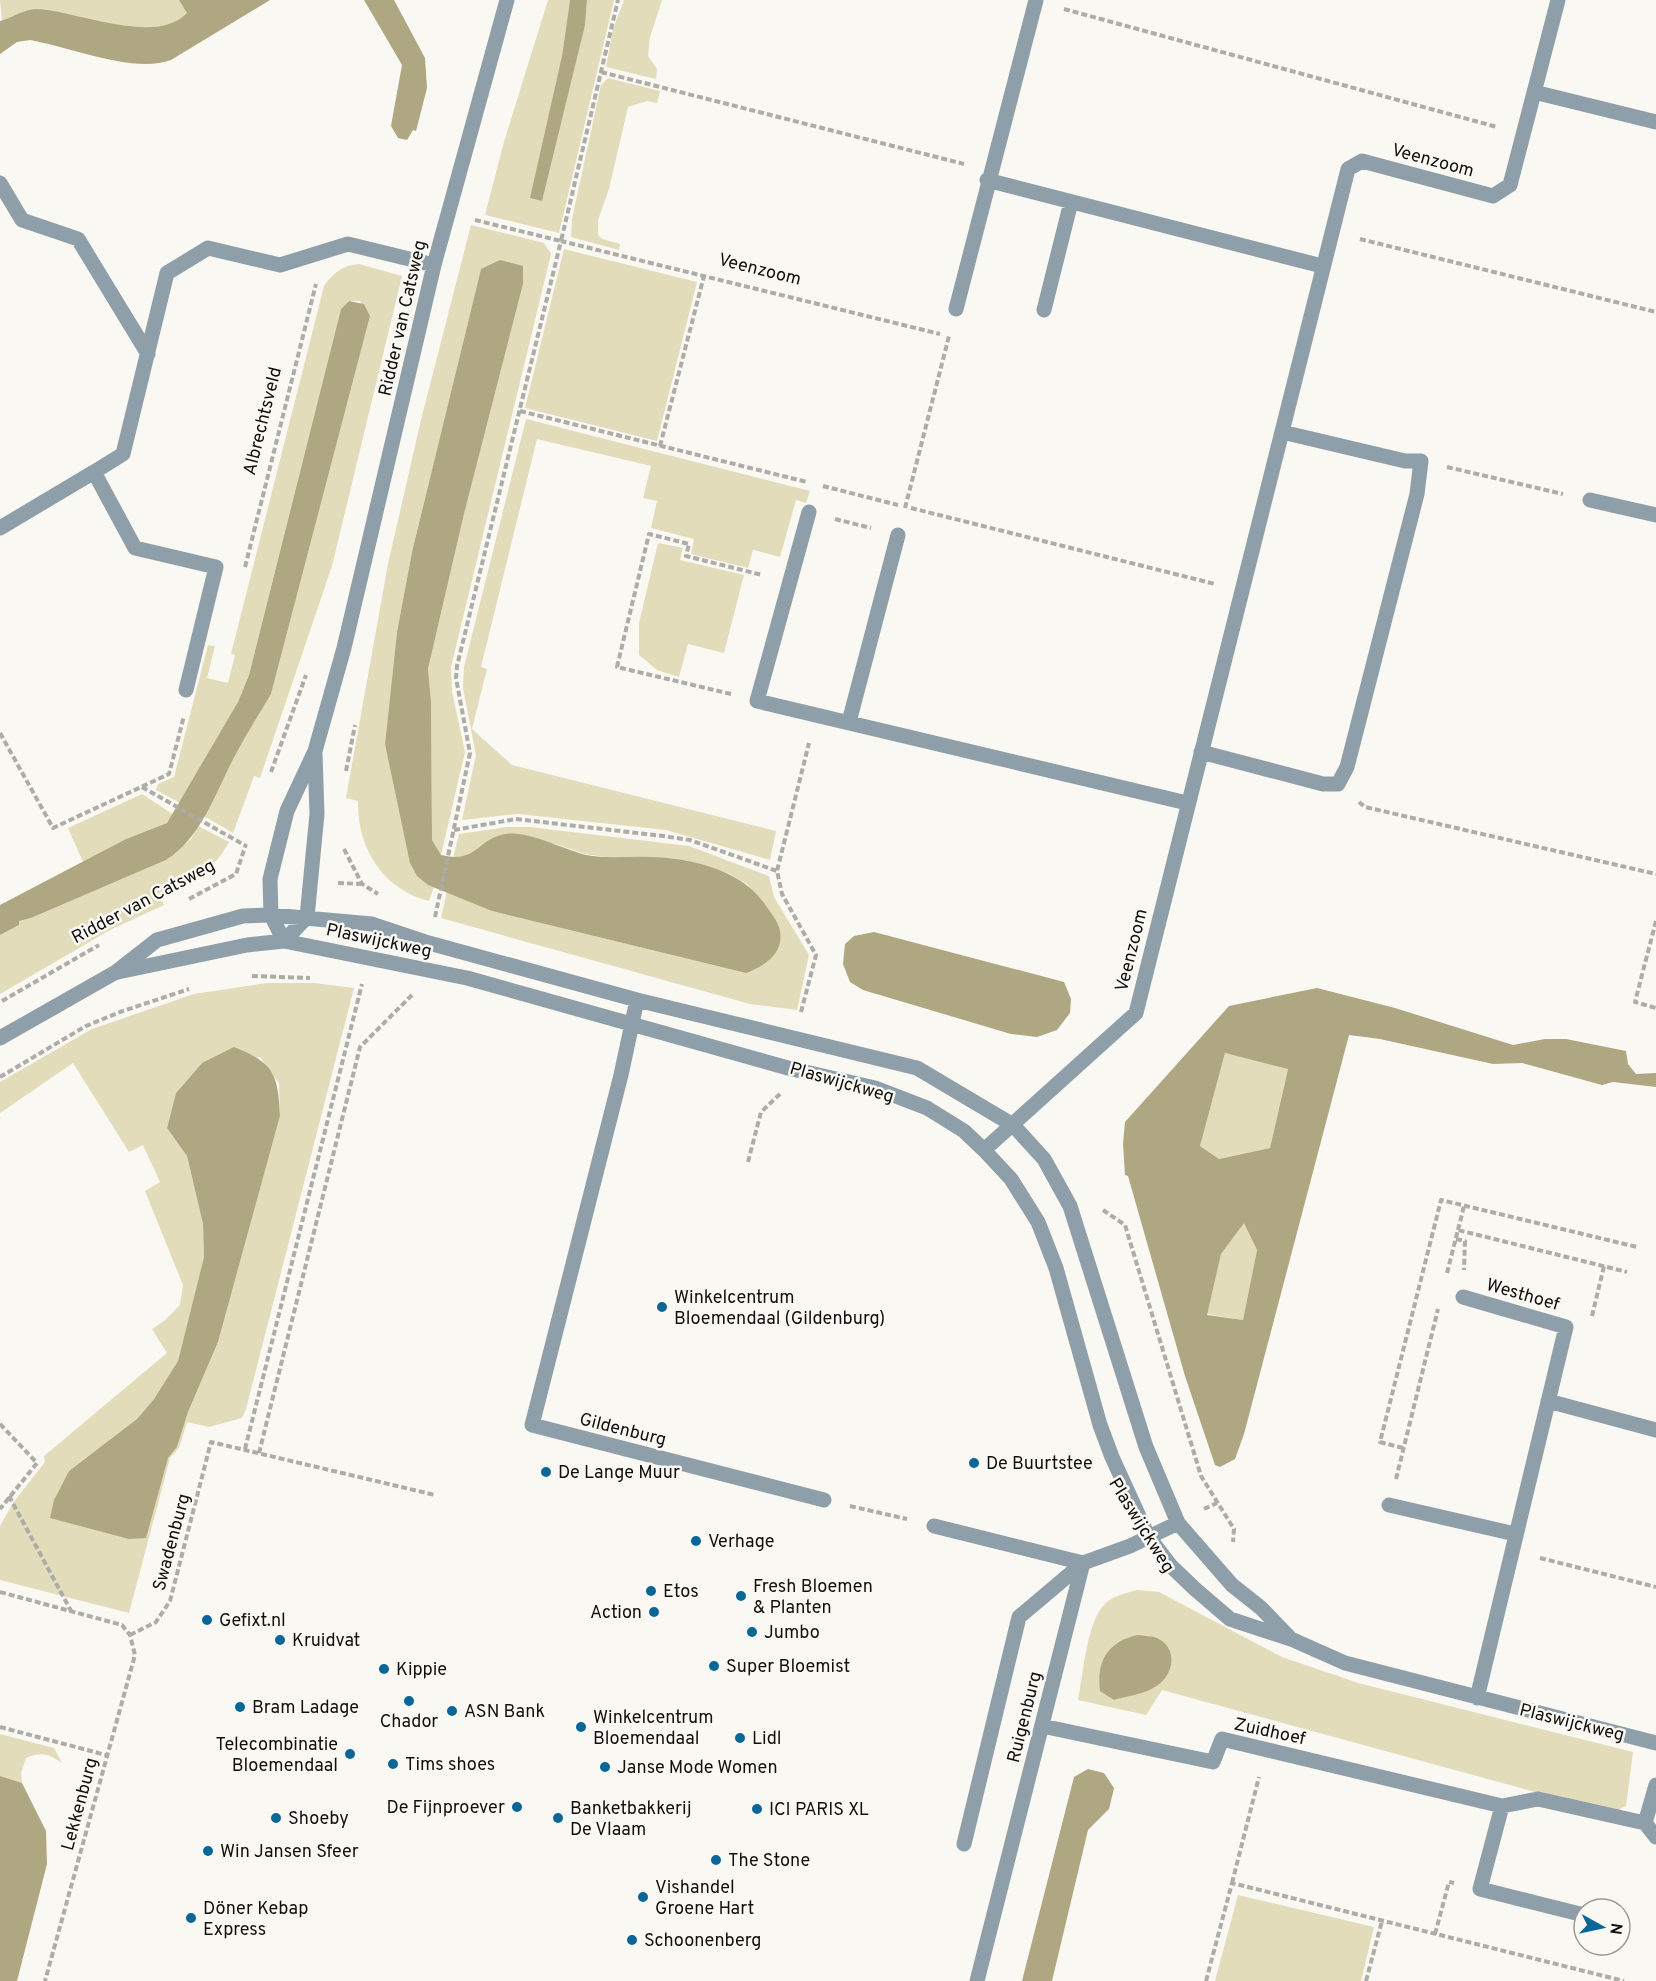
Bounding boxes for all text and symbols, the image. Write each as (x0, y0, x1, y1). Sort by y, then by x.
street label: Veenzoom (1389, 139, 1476, 183)
street label: Ridder van Catsweg (374, 238, 433, 399)
street label: Veenzoom (716, 249, 803, 292)
street label: Albrechtsveld (239, 365, 288, 478)
street label: Ridder van Catsweg (68, 855, 219, 950)
street label: Veenzoom (1111, 907, 1154, 994)
street label: Plaswijckweg (324, 919, 434, 964)
street label: Plaswijckweg (787, 1058, 896, 1109)
street label: Westhoef (1483, 1274, 1562, 1317)
place label: Winkelcentrum Bloemendaal (Gildenburg) (674, 1287, 885, 1331)
marker: Winkelcentrum Bloemendaal (Gildenburg) (655, 1300, 669, 1314)
street label: Gildenburg (577, 1409, 669, 1452)
place label: De Buurtstee (986, 1453, 1093, 1476)
marker: De Buurtstee (967, 1456, 981, 1470)
place label: De Lange Muur (558, 1462, 680, 1485)
marker: De Lange Muur (539, 1465, 553, 1479)
street label: Plaswijckweg (1103, 1474, 1179, 1577)
street label: Swadenburg (148, 1491, 196, 1594)
place label: Verhage (708, 1531, 775, 1554)
marker: Verhage (689, 1534, 703, 1548)
place label: Fresh Bloemen & Planten (753, 1576, 873, 1620)
place label: Etos (663, 1581, 699, 1604)
marker: Etos (644, 1584, 658, 1598)
marker: Fresh Bloemen & Planten (734, 1589, 748, 1603)
place label: Action (590, 1602, 642, 1625)
marker: Action (647, 1605, 661, 1619)
place label: Gefixt.nl (219, 1610, 286, 1633)
marker: Gefixt.nl (200, 1613, 214, 1627)
place label: Jumbo (764, 1622, 820, 1645)
marker: Jumbo (745, 1625, 759, 1639)
place label: Kruidvat (292, 1630, 360, 1653)
marker: Kruidvat (273, 1633, 287, 1647)
place label: Super Bloemist (726, 1656, 850, 1679)
place label: Kippie (396, 1659, 447, 1682)
marker: Super Bloemist (707, 1659, 721, 1673)
marker: Kippie (377, 1662, 391, 1676)
street label: Ruigenburg (1003, 1669, 1048, 1766)
marker: Chador (402, 1694, 416, 1708)
place label: Bram Ladage (252, 1697, 359, 1720)
street label: Plaswijckweg (1517, 1699, 1627, 1748)
marker: Bram Ladage (233, 1700, 247, 1714)
place label: ASN Bank (464, 1701, 545, 1724)
marker: ASN Bank (445, 1704, 459, 1718)
place label: Winkelcentrum Bloemendaal (593, 1707, 714, 1751)
place label: Chador (380, 1711, 438, 1734)
street label: Zuidhoef (1232, 1714, 1308, 1751)
marker: Winkelcentrum Bloemendaal (574, 1720, 588, 1734)
place label: Lidl (752, 1728, 781, 1751)
marker: Lidl (733, 1731, 747, 1745)
place label: Telecombinatie Bloemendaal (216, 1734, 338, 1778)
marker: Telecombinatie Bloemendaal (343, 1747, 357, 1761)
place label: Tims shoes (405, 1754, 495, 1777)
street label: Lekkenburg (57, 1755, 104, 1853)
marker: Tims shoes (386, 1757, 400, 1771)
place label: Janse Mode Women (617, 1757, 778, 1780)
marker: Janse Mode Women (598, 1760, 612, 1774)
place label: De Fijnproever (387, 1797, 505, 1820)
place label: Banketbakkerij De Vlaam (570, 1798, 692, 1842)
place label: ICI PARIS XL (769, 1799, 869, 1822)
marker: De Fijnproever (510, 1800, 524, 1814)
marker: ICI PARIS XL (750, 1802, 764, 1816)
place label: Shoeby (288, 1808, 349, 1831)
marker: Shoeby (269, 1811, 283, 1825)
marker: Banketbakkerij De Vlaam (551, 1811, 565, 1825)
place label: Win Jansen Sfeer (220, 1841, 359, 1864)
marker: Win Jansen Sfeer (201, 1844, 215, 1858)
place label: The Stone (728, 1850, 810, 1873)
marker: The Stone (709, 1853, 723, 1867)
place label: Vishandel Groene Hart (655, 1877, 754, 1921)
marker: Vishandel Groene Hart (636, 1890, 650, 1904)
north arrow (1572, 1897, 1632, 1957)
place label: Döner Kebap Express (203, 1898, 308, 1942)
marker: Döner Kebap Express (184, 1911, 198, 1925)
text: N (1604, 1922, 1626, 1936)
place label: Schoonenberg (644, 1930, 762, 1953)
marker: Schoonenberg (625, 1933, 639, 1947)

